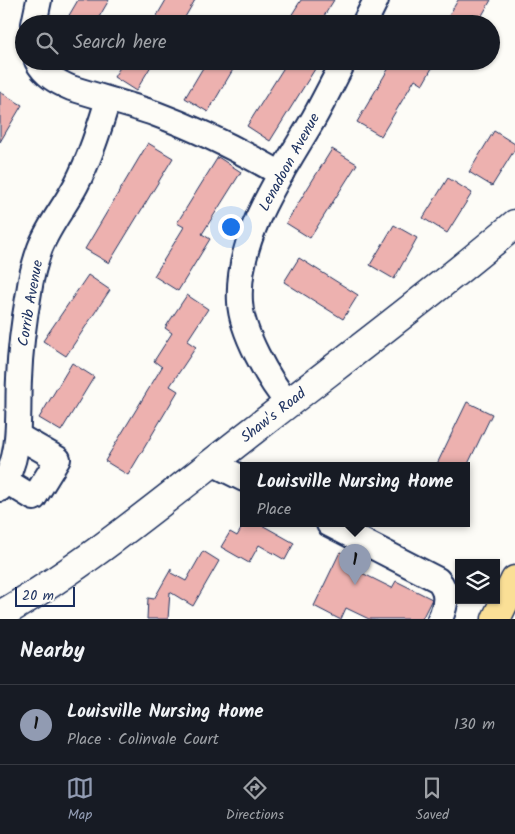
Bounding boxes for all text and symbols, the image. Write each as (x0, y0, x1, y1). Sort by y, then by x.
search box (15, 15, 500, 70)
text: Search here (73, 28, 167, 58)
icon: search (33, 29, 61, 57)
street label: Lenadoon Avenue (253, 109, 327, 216)
your location (218, 214, 244, 240)
street label: Corrib Avenue (12, 258, 50, 348)
street label: Shaw's Road (236, 382, 312, 449)
popup (240, 462, 470, 527)
text: Louisville Nursing Home (257, 467, 453, 497)
text: Place (257, 497, 291, 522)
pin: 1 (339, 544, 371, 585)
map controls (455, 559, 500, 604)
button: layers (455, 559, 500, 604)
scale bar (15, 584, 75, 607)
text: 20 m (22, 585, 54, 607)
text: Nearby (20, 635, 85, 668)
text: Louisville Nursing Home (67, 697, 264, 727)
text: 1 (34, 712, 38, 737)
text: 130 m (454, 712, 495, 737)
text: Place · Colinvale Court (67, 727, 219, 752)
tab: Map (66, 774, 94, 826)
tab: Directions (226, 774, 284, 826)
tab: Saved (416, 774, 449, 826)

